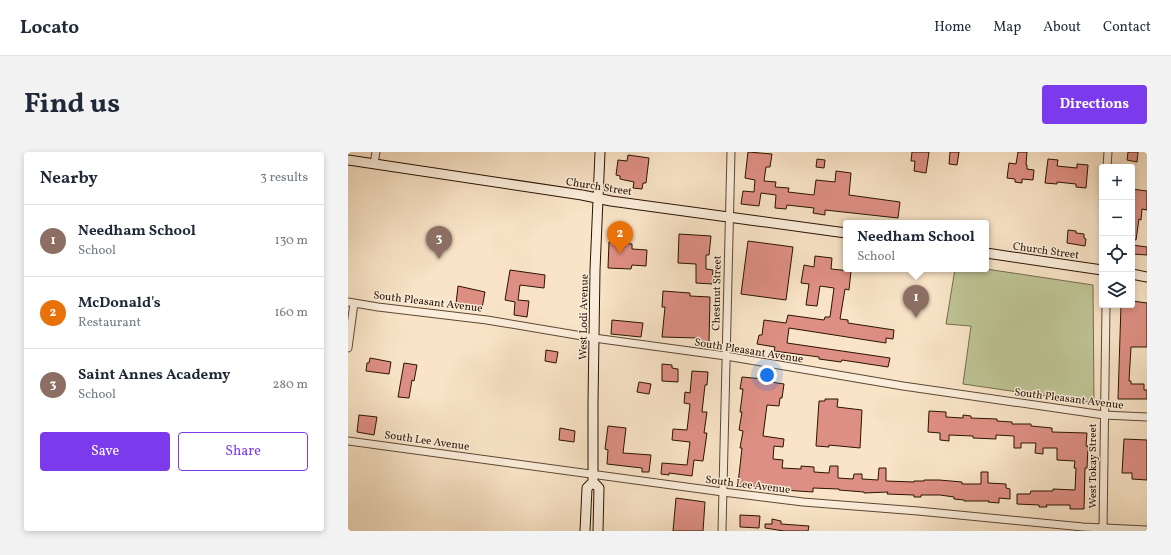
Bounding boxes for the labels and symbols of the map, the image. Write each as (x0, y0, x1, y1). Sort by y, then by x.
street label: Church Street (565, 175, 633, 200)
pin: 2 (607, 221, 633, 254)
pin: 3 (426, 226, 452, 259)
street label: Church Street (1012, 239, 1080, 264)
street label: Chestnut Street (709, 255, 726, 331)
street label: West Lodi Avenue (576, 274, 593, 360)
pin: 1 (903, 285, 929, 318)
street label: South Pleasant Avenue (372, 288, 483, 317)
street label: South Pleasant Avenue (693, 335, 804, 367)
your location (757, 365, 777, 385)
street label: South Pleasant Avenue (1013, 385, 1124, 414)
street label: West Tokay Street (1086, 423, 1101, 509)
street label: South Lee Avenue (383, 428, 470, 455)
street label: South Lee Avenue (704, 473, 791, 498)

